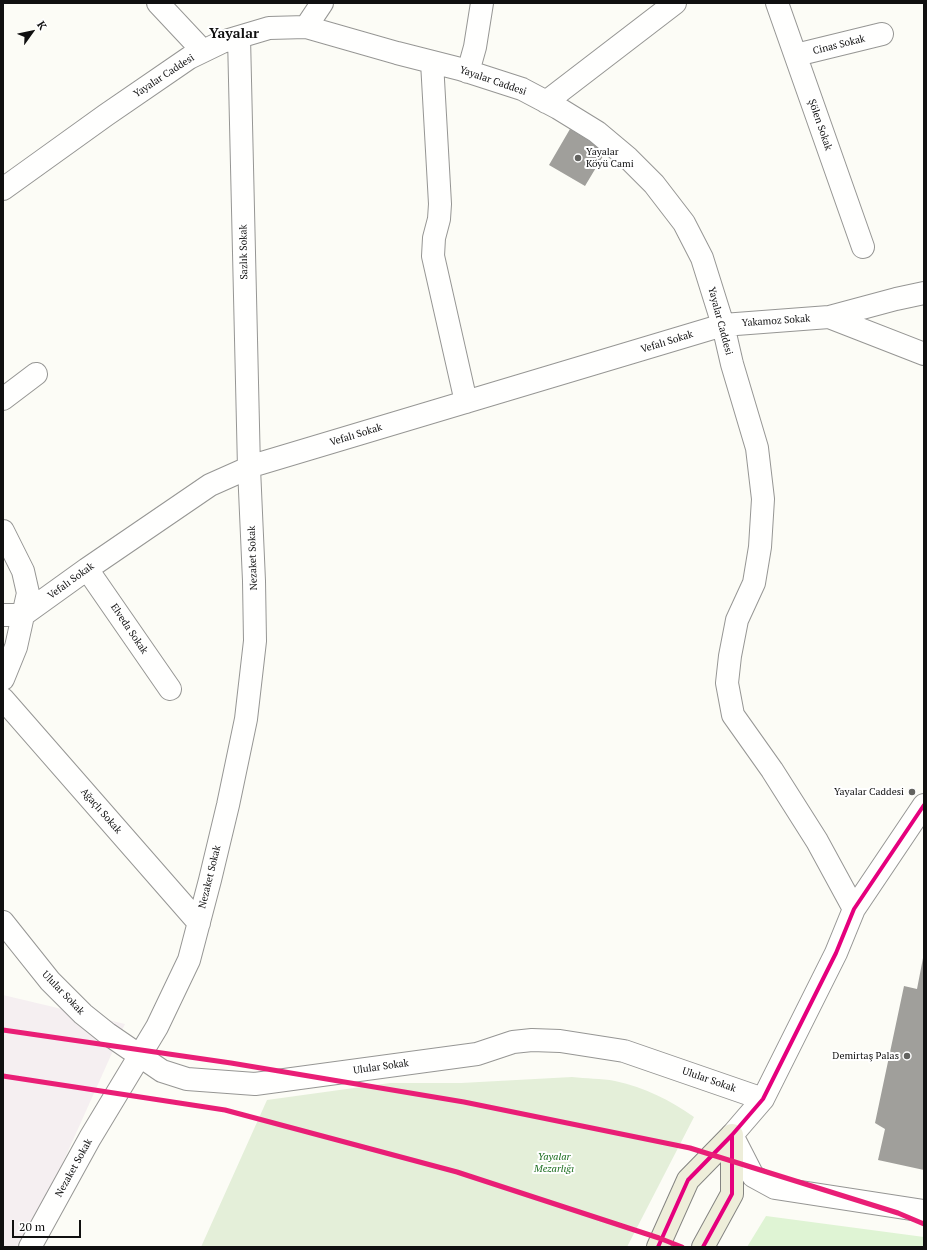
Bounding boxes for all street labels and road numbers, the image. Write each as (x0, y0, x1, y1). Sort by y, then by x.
street label: Cinas Sokak (812, 33, 866, 57)
street label: Yayalar Caddesi (131, 52, 197, 100)
street label: Yayalar Caddesi (458, 64, 528, 98)
street label: Şölen Sokak (806, 98, 834, 152)
street label: Sazlık Sokak (238, 224, 250, 280)
street label: Yayalar Caddesi (705, 286, 735, 356)
street label: Yakamoz Sokak (741, 313, 811, 329)
street label: Vefalı Sokak (639, 328, 695, 356)
street label: Vefalı Sokak (328, 421, 384, 449)
street label: Nezaket Sokak (246, 525, 260, 591)
street label: Vefalı Sokak (46, 560, 96, 602)
street label: Elveda Sokak (108, 602, 150, 656)
street label: Ağaçlı Sokak (78, 786, 124, 836)
street label: Nezaket Sokak (196, 844, 224, 910)
street label: Ulular Sokak (39, 969, 87, 1017)
street label: Ulular Sokak (352, 1057, 410, 1077)
street label: Ulular Sokak (681, 1065, 737, 1095)
street label: Nezaket Sokak (53, 1137, 95, 1199)

